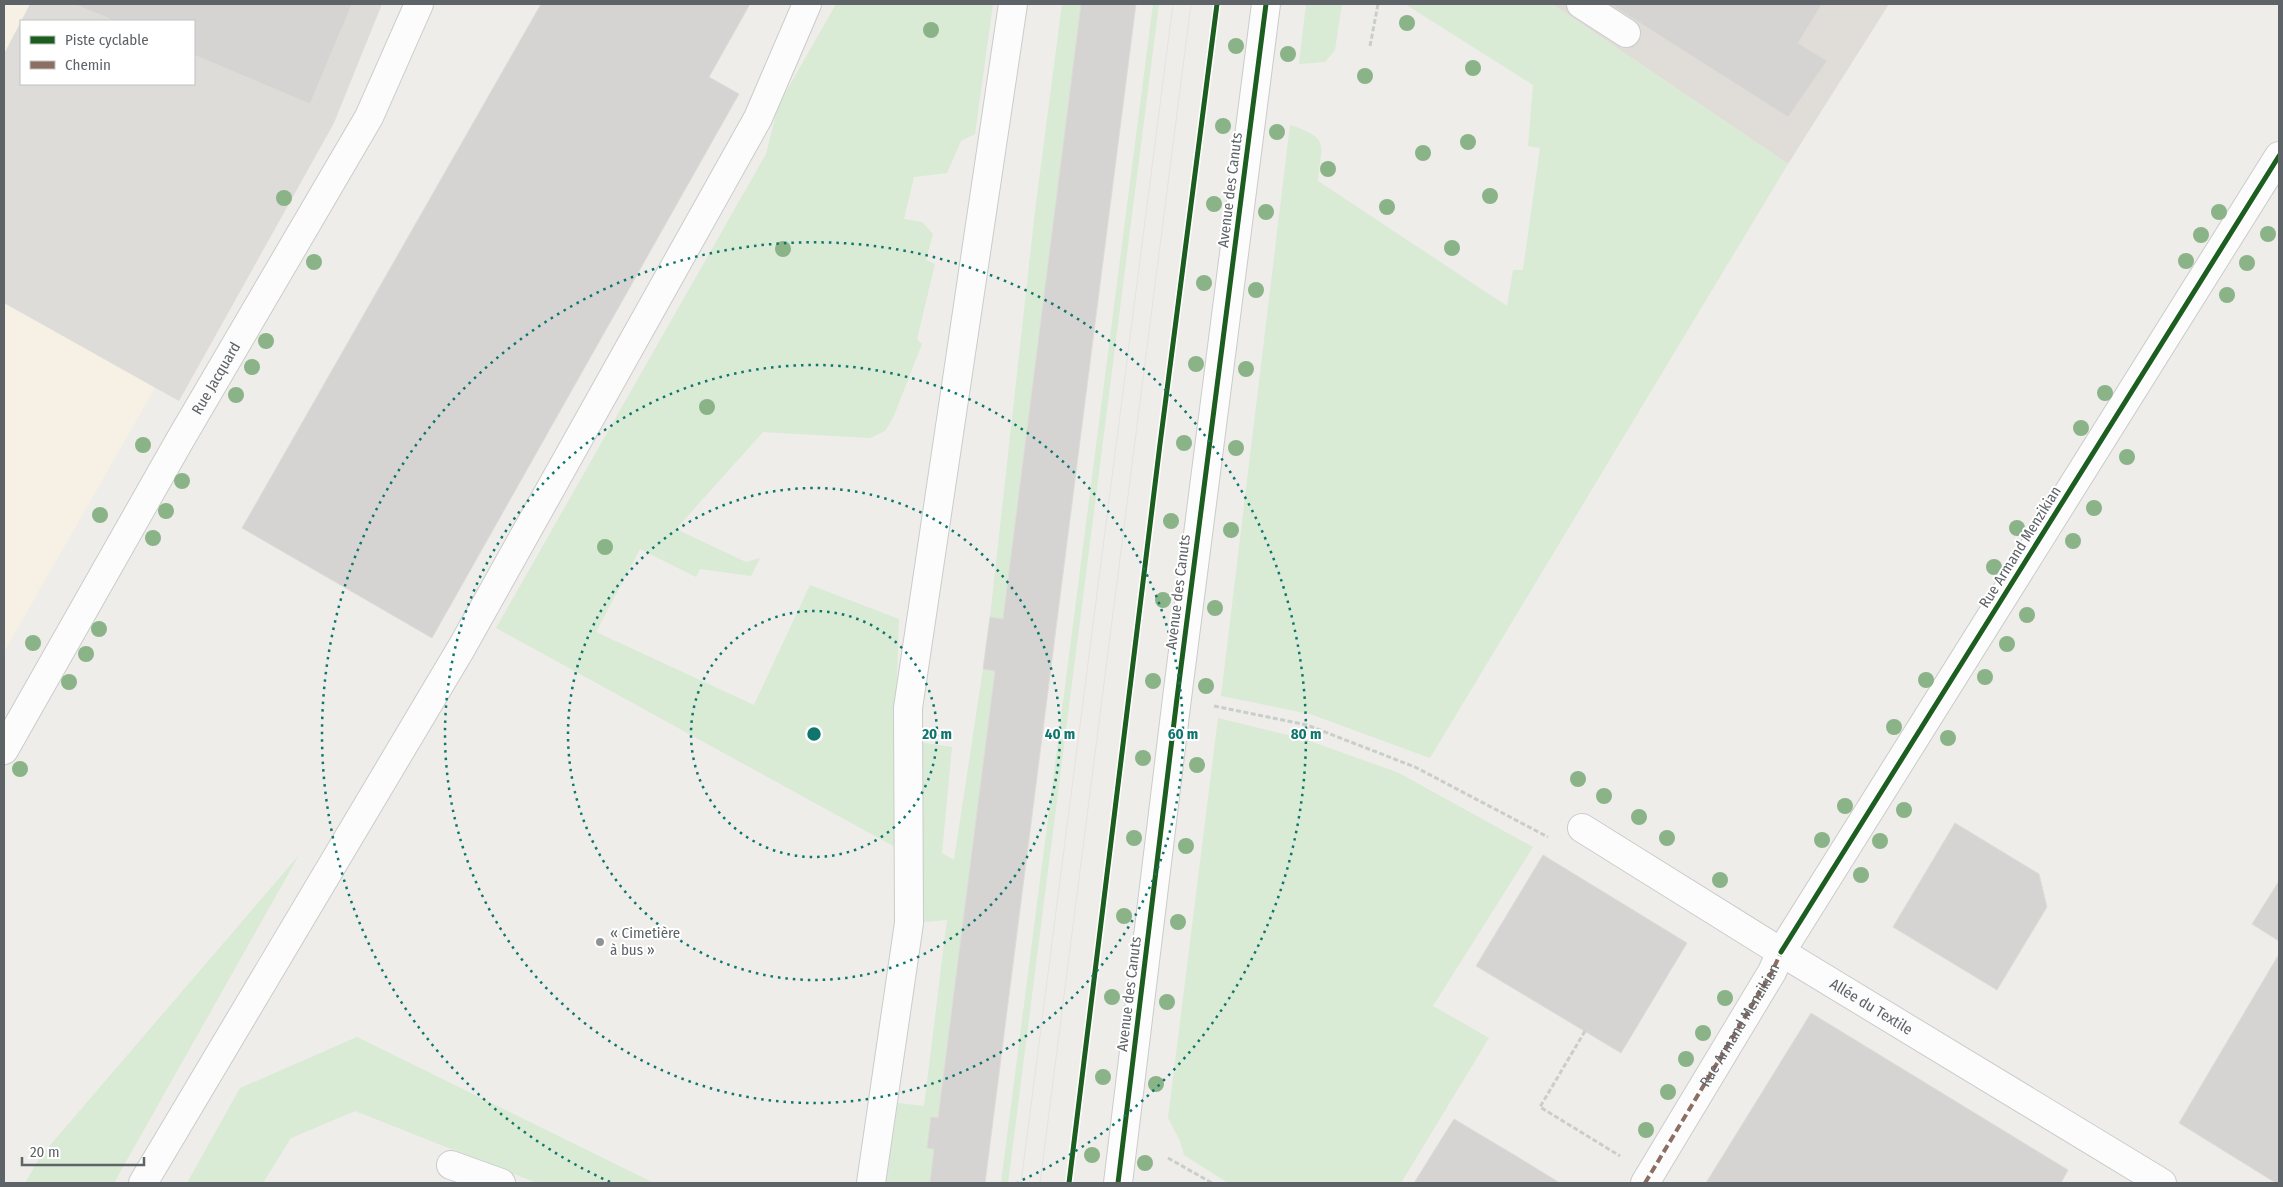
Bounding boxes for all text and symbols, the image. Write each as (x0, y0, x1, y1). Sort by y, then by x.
legend (20, 20, 195, 85)
text: Piste cyclable (65, 31, 149, 49)
text: Chemin (65, 56, 111, 74)
street label: Avenue des Canuts (1214, 131, 1246, 249)
street label: Rue Jacquard (188, 339, 244, 418)
street label: Rue Armand Menzikian (1975, 483, 2065, 611)
street label: Avenue des Canuts (1162, 533, 1194, 651)
centre of rings (805, 725, 823, 743)
text: 20 m (921, 725, 952, 743)
text: 40 m (1045, 725, 1075, 743)
text: 60 m (1168, 725, 1198, 743)
text: 80 m (1291, 725, 1321, 743)
place label: « Cimetière à bus » (610, 924, 680, 959)
street label: Avenue des Canuts (1113, 935, 1145, 1053)
marker: « Cimetière à bus » (594, 936, 606, 948)
street label: Rue Armand Menzikian (1696, 961, 1783, 1090)
street label: Allée du Textile (1827, 975, 1916, 1039)
scale bar (22, 1134, 145, 1166)
text: 20 m (30, 1143, 60, 1161)

